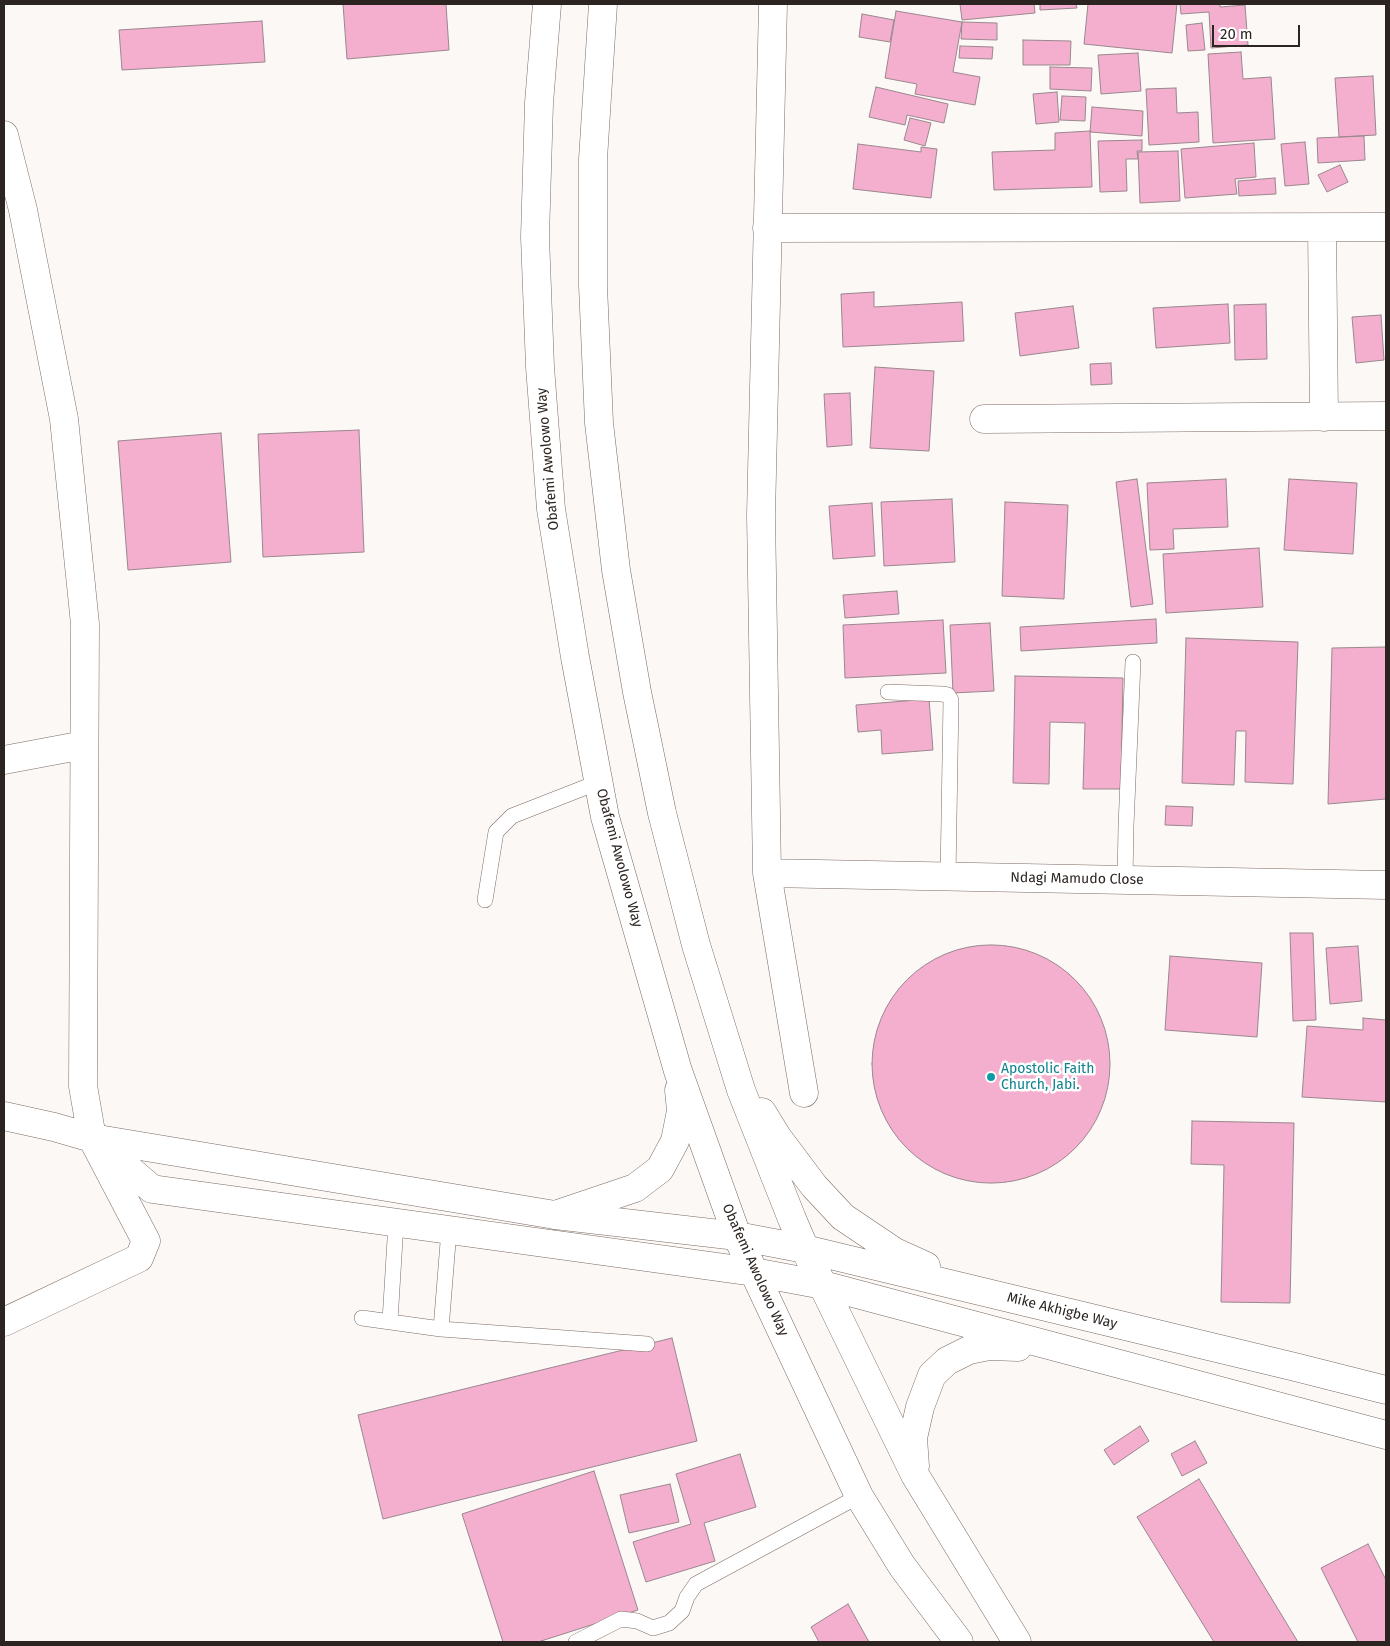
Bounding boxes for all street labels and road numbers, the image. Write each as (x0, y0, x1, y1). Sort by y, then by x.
street label: Obafemi Awolowo Way (533, 387, 563, 531)
street label: Obafemi Awolowo Way (592, 787, 646, 929)
street label: Ndagi Mamudo Close (1010, 869, 1144, 889)
street label: Obafemi Awolowo Way (718, 1201, 792, 1339)
street label: Mike Akhigbe Way (1005, 1289, 1119, 1333)

